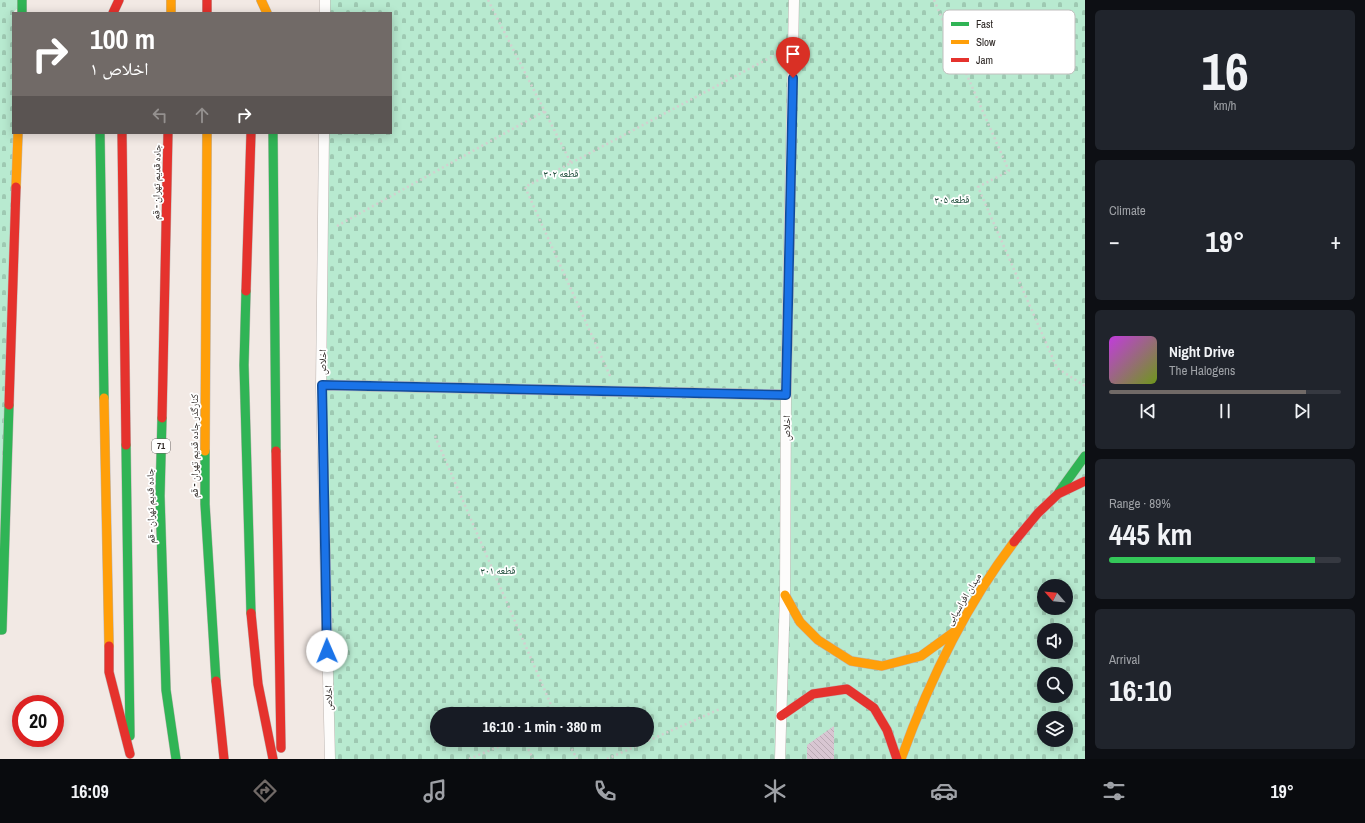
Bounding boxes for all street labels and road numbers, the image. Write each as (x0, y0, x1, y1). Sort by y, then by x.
street label: جاده قدیم تهران - قم (149, 143, 165, 220)
street label: اخلاص (316, 349, 329, 375)
street label: کنارگذر جاده قدیم تهران - قم (188, 394, 202, 498)
street label: اخلاص (780, 415, 793, 441)
road number: 71 (152, 439, 170, 453)
street label: جاده قدیم تهران - قم (143, 467, 159, 544)
street label: میدان افراسیابی (943, 570, 984, 628)
street label: اخلاص (322, 685, 335, 711)

